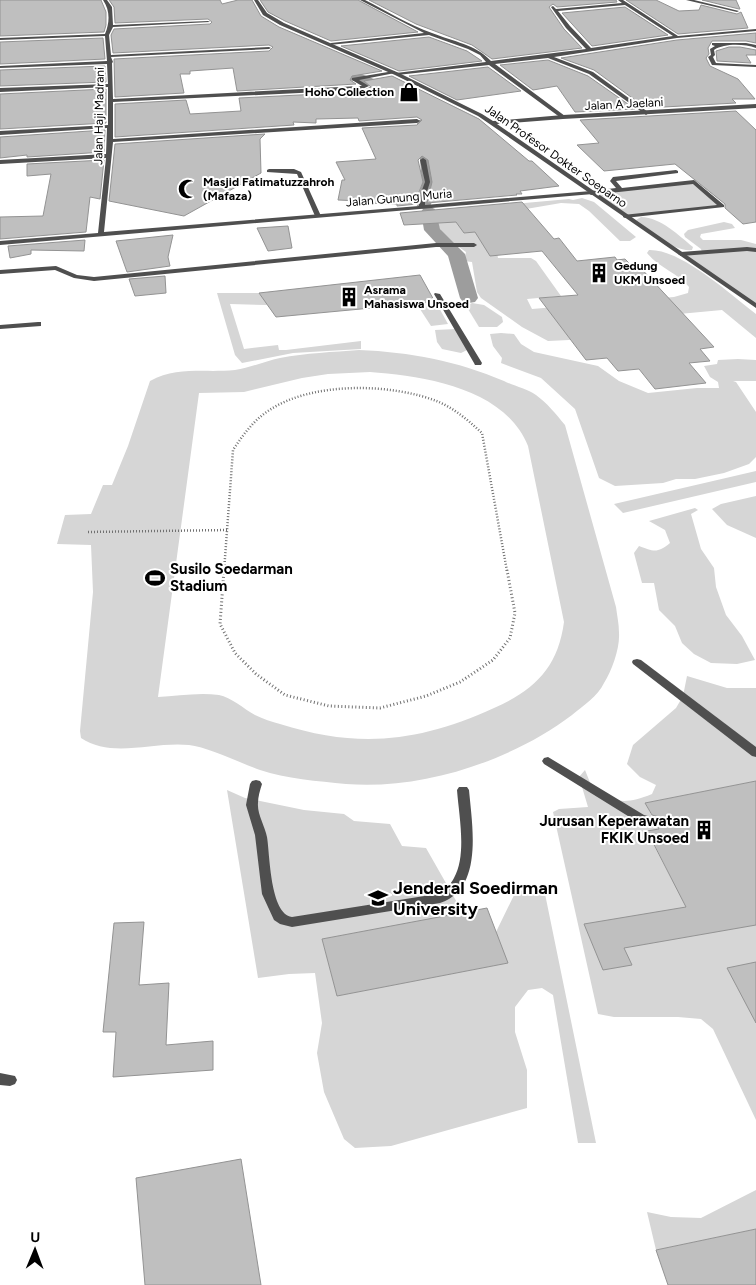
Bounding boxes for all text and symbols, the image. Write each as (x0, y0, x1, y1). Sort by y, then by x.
street label: Jalan Haji Madrani (91, 67, 107, 165)
shop icon: Hoho Collection (398, 81, 420, 103)
place label: Hoho Collection (305, 85, 394, 99)
street label: Jalan A Jaelani (584, 95, 664, 113)
street label: Jalan Profesor Dokter Soeparno (482, 101, 630, 211)
place label: Masjid Fatimatuzzahroh (Mafaza) (203, 175, 335, 203)
mosque icon: Masjid Fatimatuzzahroh (Mafaza) (177, 178, 199, 200)
street label: Jalan Gunung Muria (345, 186, 453, 210)
place label: Gedung UKM Unsoed (614, 259, 685, 287)
building icon: Gedung UKM Unsoed (588, 262, 610, 284)
place label: Asrama Mahasiswa Unsoed (364, 283, 469, 311)
building icon: Asrama Mahasiswa Unsoed (338, 286, 360, 308)
place label: Susilo Soedarman Stadium (170, 560, 293, 595)
sports icon: Susilo Soedarman Stadium (144, 567, 166, 589)
place label: Jurusan Keperawatan FKIK Unsoed (540, 812, 689, 847)
building icon: Jurusan Keperawatan FKIK Unsoed (693, 819, 715, 841)
place label: Jenderal Soedirman University (393, 877, 558, 920)
school or university icon: Jenderal Soedirman University (367, 887, 389, 909)
north arrow (10, 1225, 60, 1275)
text: U (30, 1229, 40, 1246)

